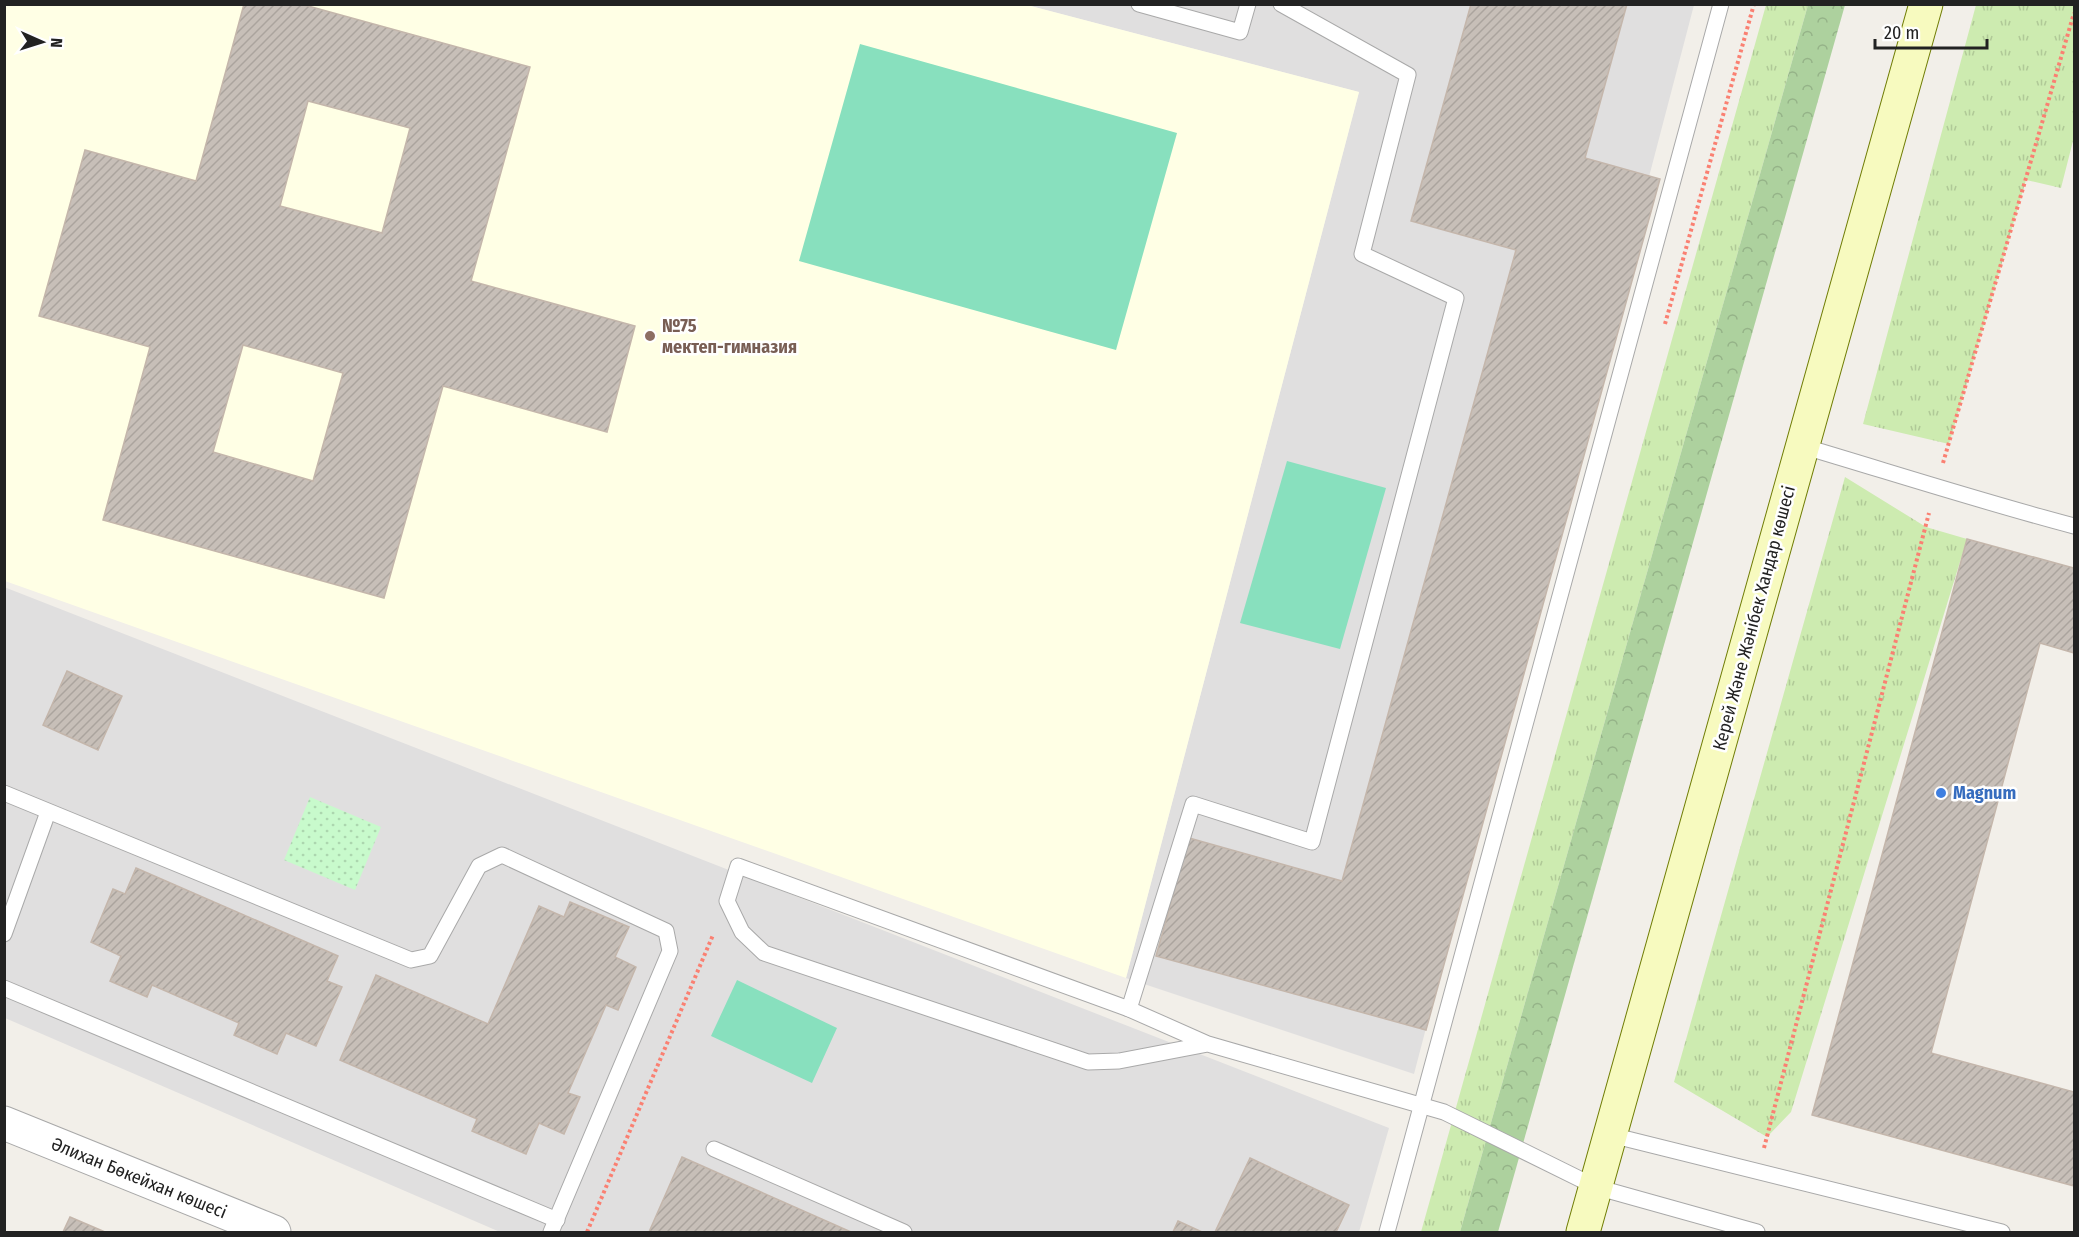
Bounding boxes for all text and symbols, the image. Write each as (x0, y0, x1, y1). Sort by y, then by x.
north arrow (12, 12, 72, 72)
scale bar (1875, 12, 1988, 50)
text: 20 m (1884, 22, 1919, 44)
text: N (47, 37, 66, 48)
place label: №75 мектеп-гимназия (662, 315, 797, 358)
marker: №75 мектеп-гимназия (643, 329, 657, 343)
street label: Керей Және Жәнібек Хандар көшесі (1708, 483, 1800, 753)
place label: Magnum (1953, 782, 2016, 804)
marker: Magnum (1934, 786, 1948, 800)
street label: Әлихан Бөкейхан көшесі (48, 1133, 230, 1223)

